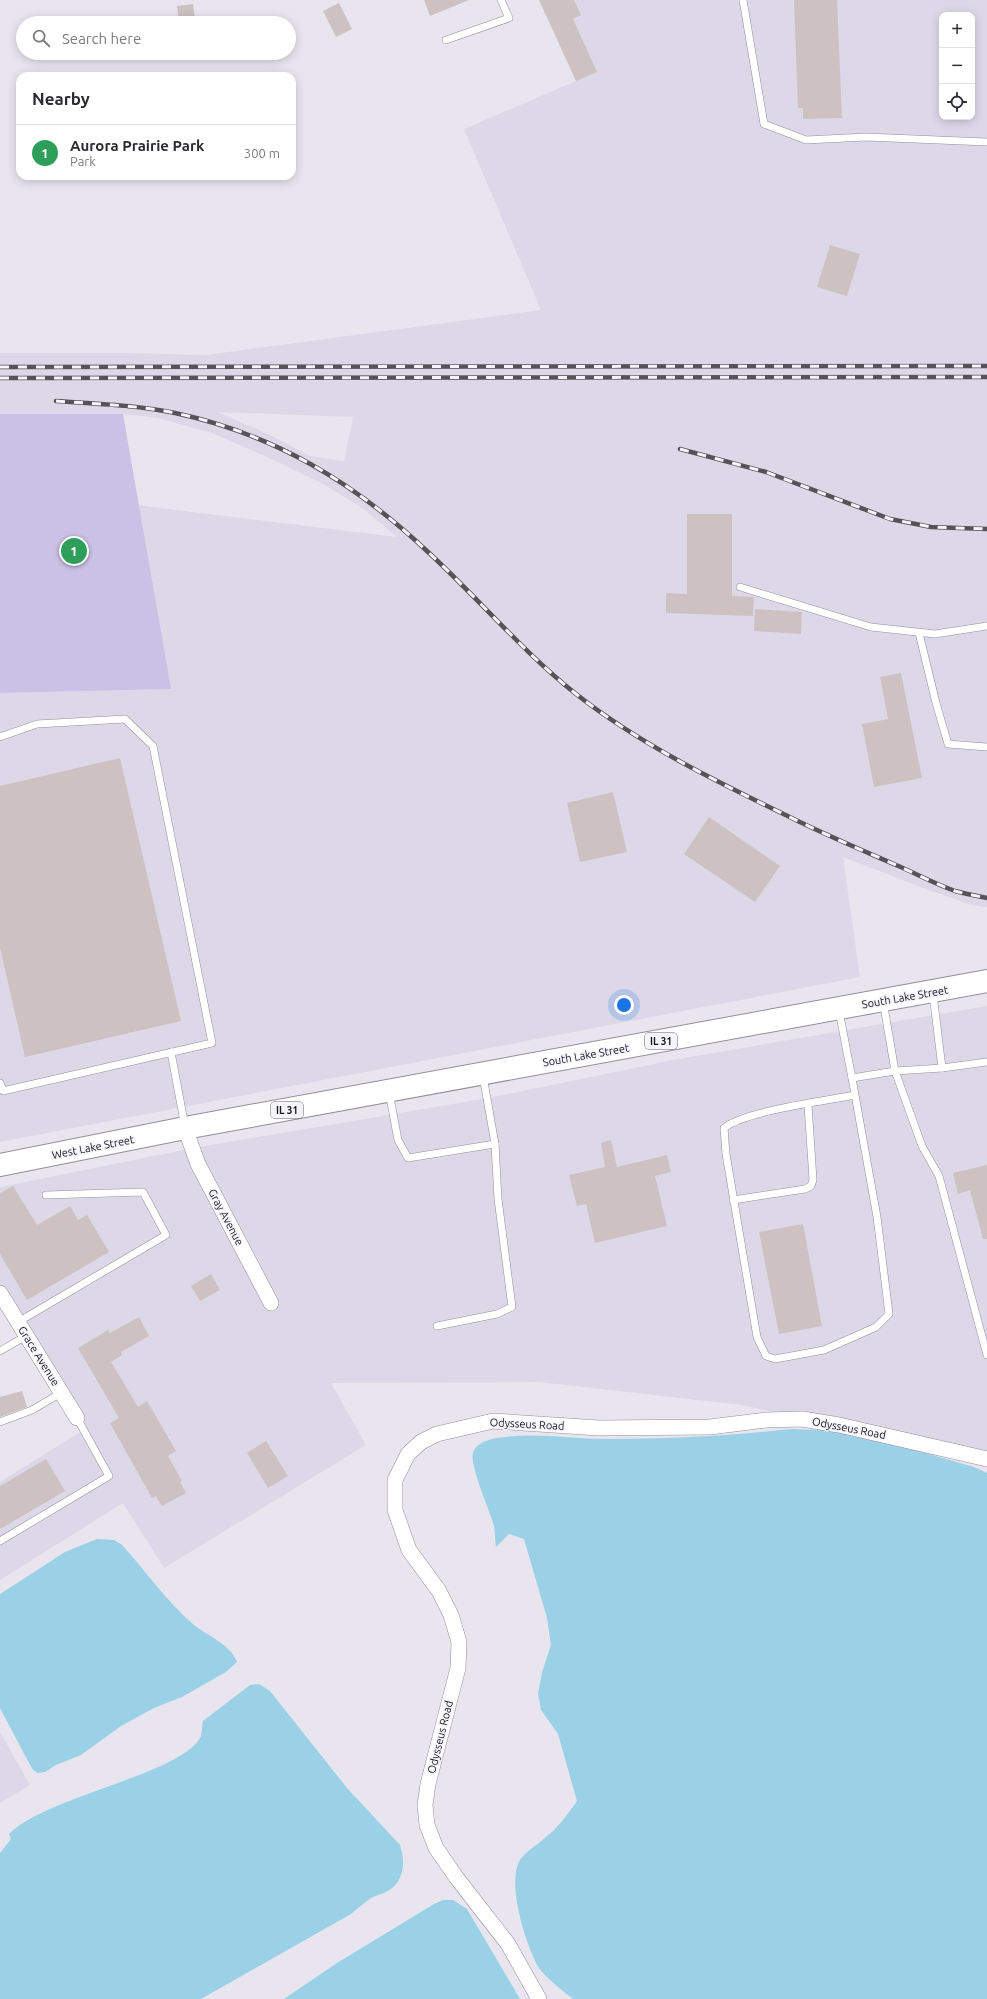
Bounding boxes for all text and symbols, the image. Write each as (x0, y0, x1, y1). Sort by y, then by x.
map controls (939, 12, 975, 120)
button: + (939, 12, 975, 48)
search box (16, 16, 296, 60)
icon: search (30, 27, 52, 49)
text: Search here (62, 30, 141, 47)
button: − (939, 48, 975, 84)
button: locate (939, 84, 975, 120)
text: Nearby (32, 89, 90, 108)
text: Aurora Prairie Park (70, 137, 205, 154)
text: 1 (41, 146, 49, 160)
text: 300 m (244, 146, 280, 160)
text: Park (70, 154, 96, 168)
pin: 1 (61, 536, 87, 566)
street label: South Lake Street (861, 983, 950, 1011)
your location (614, 995, 634, 1015)
road number: IL 31 (645, 1033, 677, 1049)
street label: South Lake Street (542, 1041, 631, 1069)
road number: IL 31 (271, 1102, 303, 1118)
street label: West Lake Street (51, 1133, 136, 1161)
street label: Gray Avenue (206, 1187, 246, 1247)
street label: Grace Avenue (16, 1324, 62, 1388)
street label: Odysseus Road (811, 1415, 887, 1441)
street label: Odysseus Road (489, 1416, 565, 1432)
street label: Odysseus Road (425, 1699, 455, 1775)

